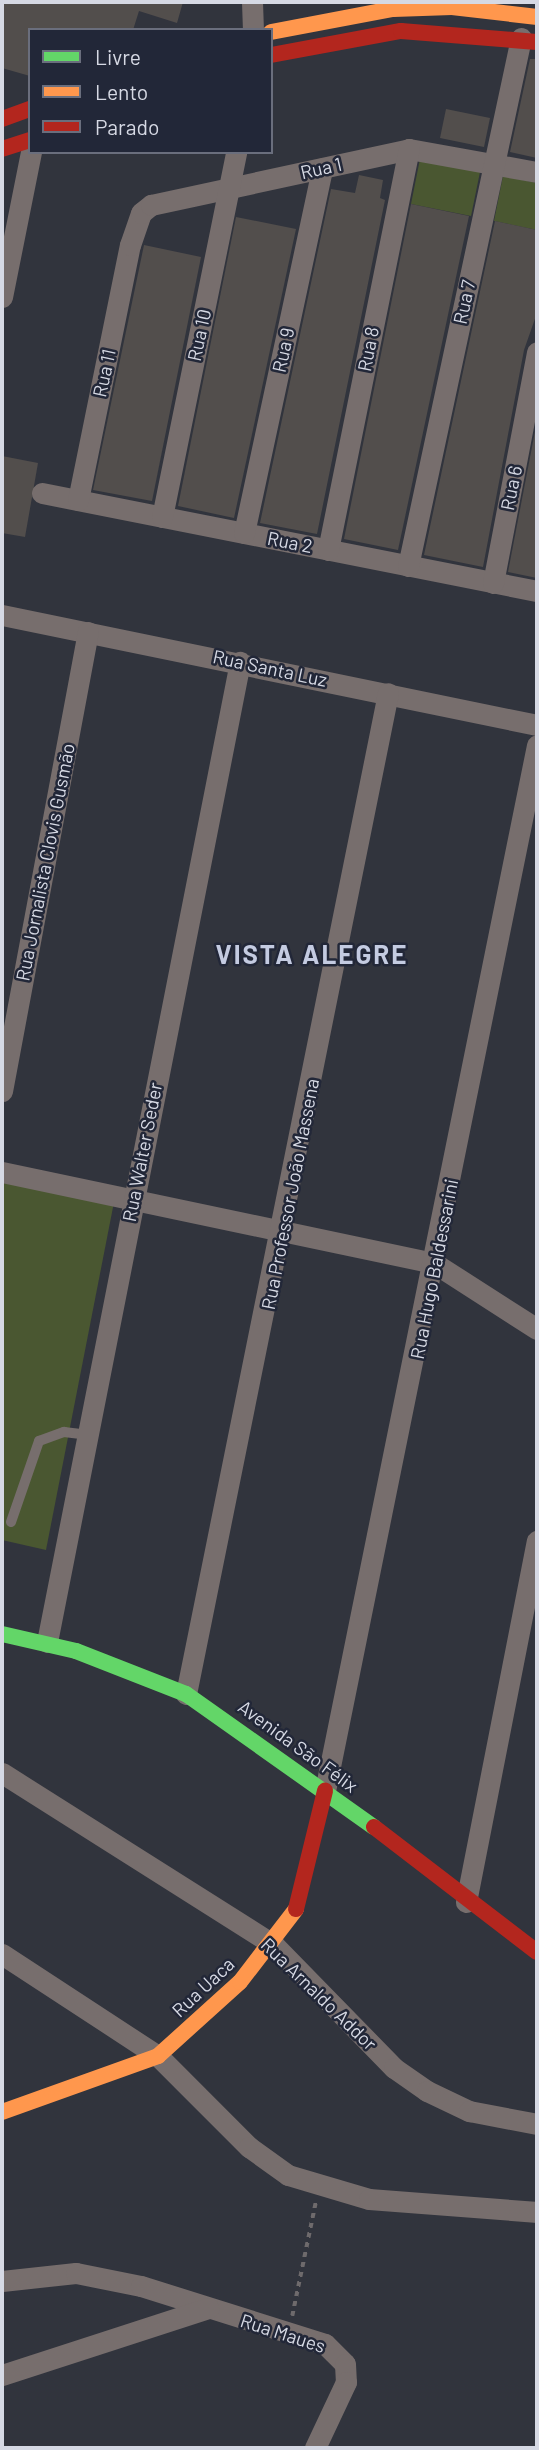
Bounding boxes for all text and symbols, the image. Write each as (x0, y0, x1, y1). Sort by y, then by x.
legend (28, 28, 273, 154)
text: Livre (95, 44, 141, 69)
text: Lento (95, 79, 148, 104)
text: Parado (95, 114, 159, 139)
street label: Rua 1 (298, 152, 344, 184)
street label: Rua 7 (448, 278, 480, 326)
street label: Rua 10 (182, 307, 216, 363)
street label: Rua 8 (352, 325, 384, 373)
street label: Rua 9 (267, 326, 299, 374)
street label: Rua 11 (88, 347, 120, 399)
street label: Rua 6 (496, 464, 526, 512)
street label: Rua 2 (265, 526, 315, 558)
street label: Rua Santa Luz (211, 645, 329, 691)
street label: Rua Jornalista Clovis Gusmão (11, 741, 79, 983)
district label: VISTA ALEGRE (217, 938, 407, 970)
street label: Rua Professor João Massena (256, 1077, 324, 1311)
street label: Rua Walter Seder (117, 1080, 167, 1224)
street label: Rua Hugo Baldessarini (405, 1177, 463, 1361)
street label: Avenida São Félix (234, 1695, 362, 1797)
street label: Rua Arnaldo Addor (256, 1933, 382, 2055)
street label: Rua Uaca (167, 1952, 239, 2022)
street label: Rua Maues (238, 2309, 328, 2357)

